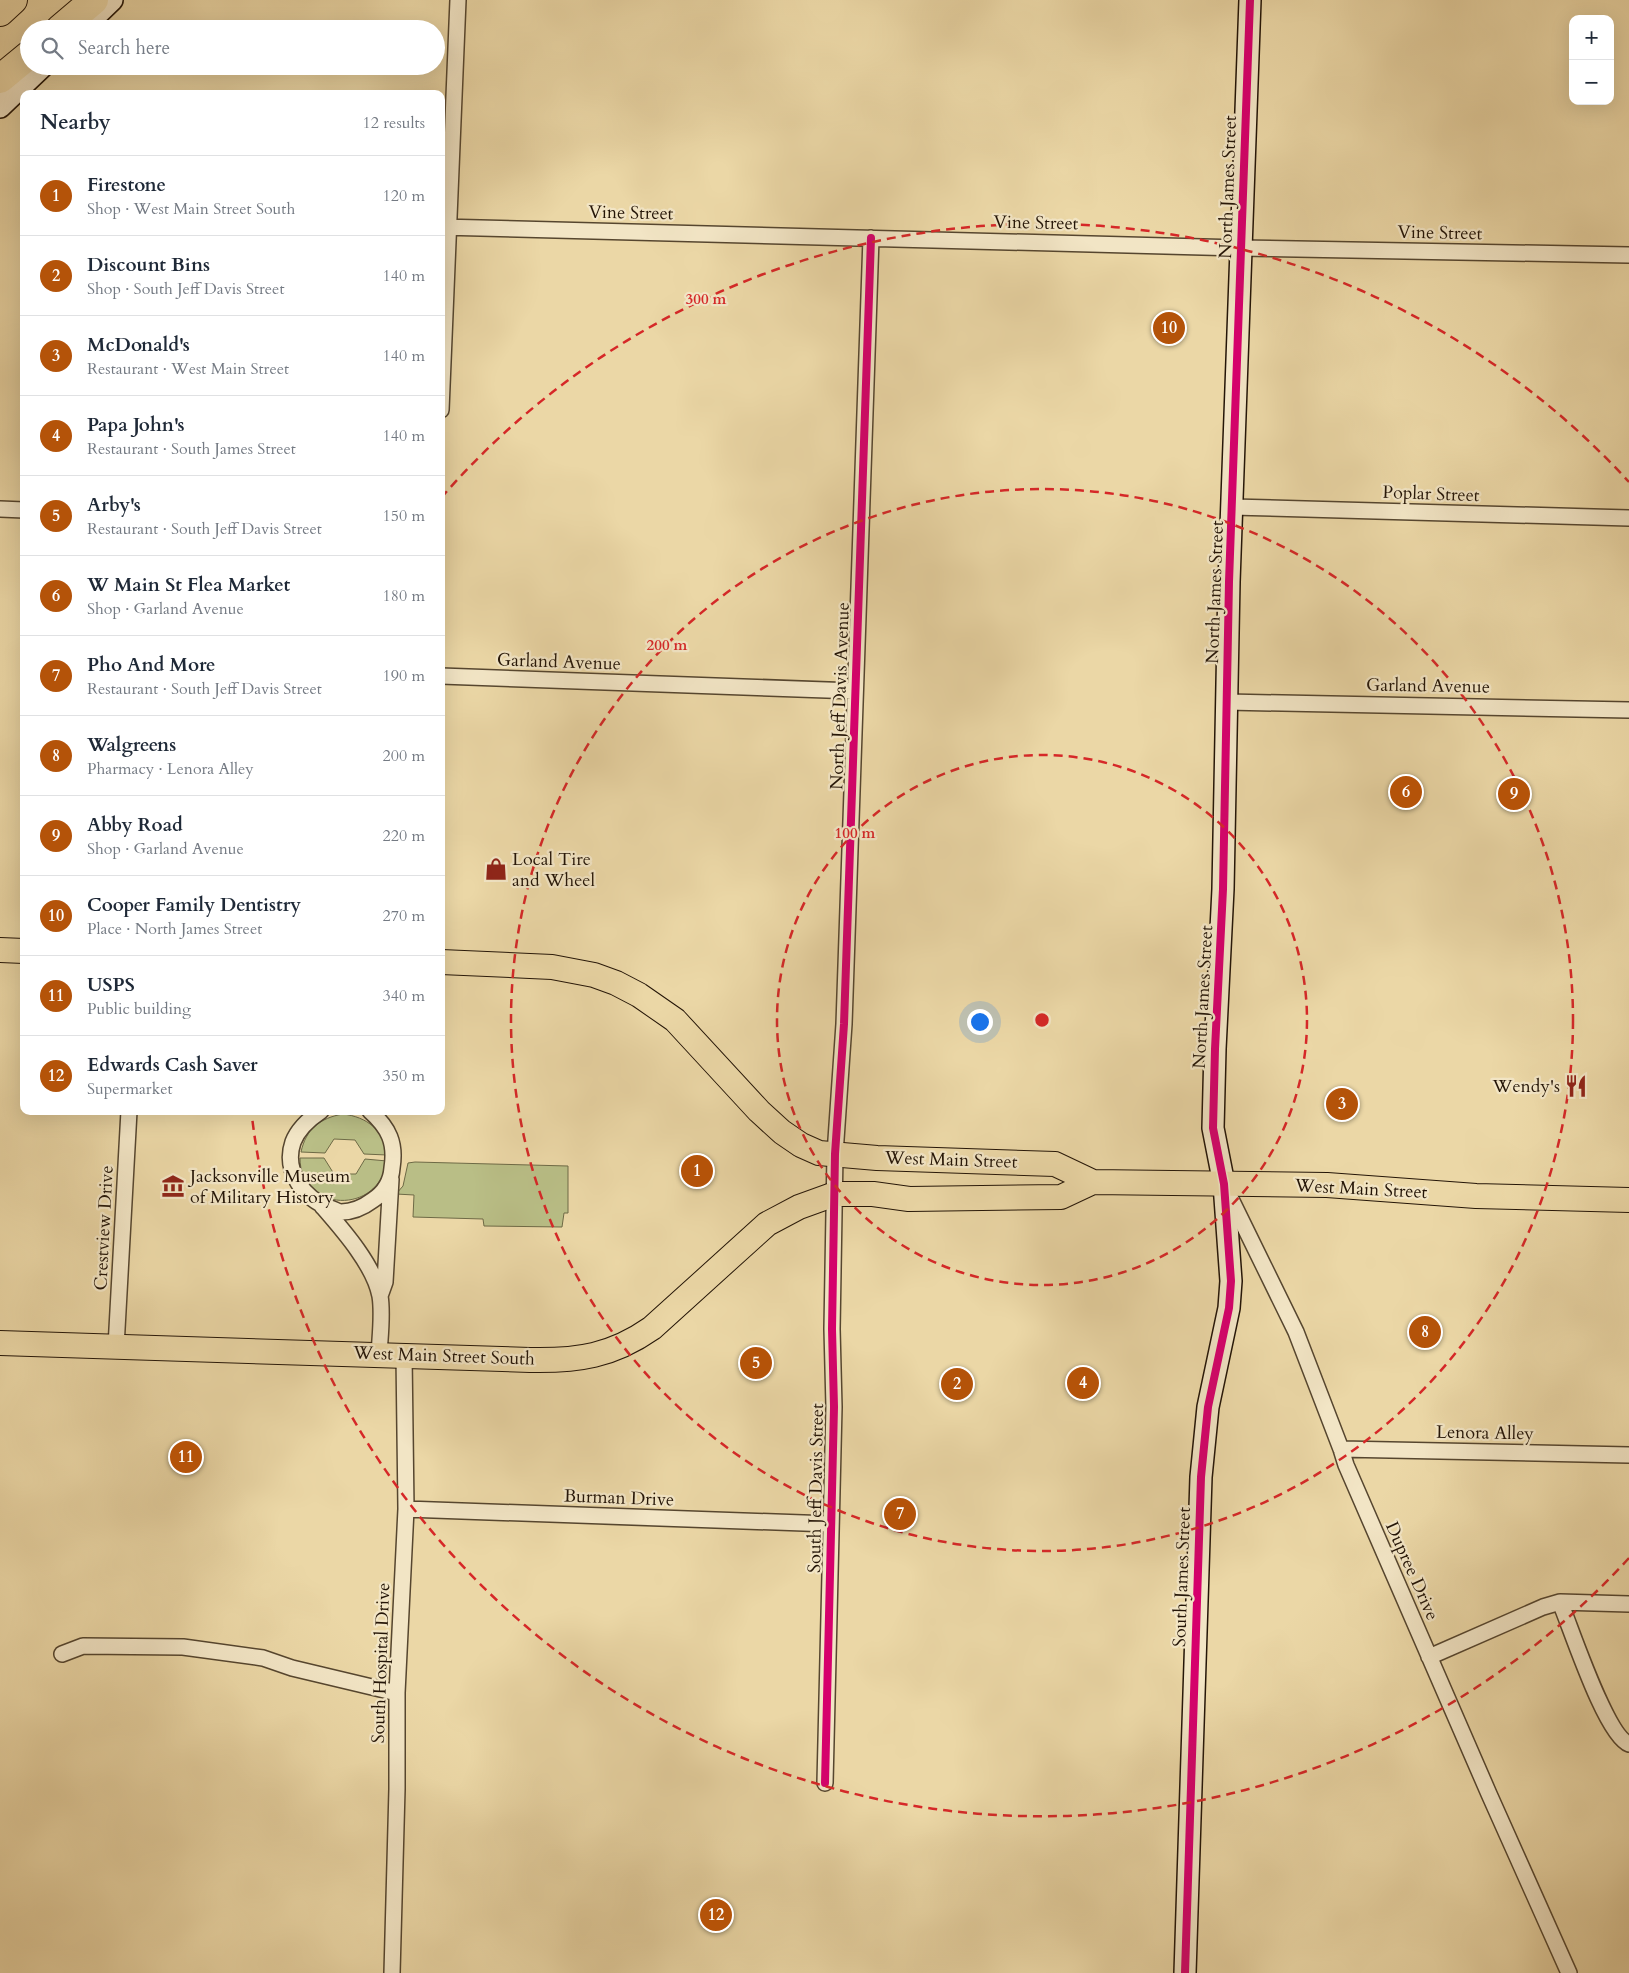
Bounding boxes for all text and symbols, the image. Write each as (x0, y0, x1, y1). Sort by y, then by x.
map controls (1569, 15, 1614, 105)
button: + (1569, 15, 1614, 60)
search box (20, 20, 445, 75)
icon: search (38, 34, 66, 62)
text: Search here (78, 35, 170, 61)
button: − (1569, 60, 1614, 105)
text: Nearby (40, 108, 111, 137)
text: 12 results (363, 112, 425, 134)
street label: North James Street (1213, 115, 1243, 259)
text: Firestone (87, 172, 166, 198)
text: 1 (52, 185, 60, 207)
text: 120 m (383, 185, 425, 207)
text: Shop · West Main Street South (87, 198, 295, 220)
street label: Vine Street (588, 200, 674, 226)
street label: Vine Street (993, 210, 1079, 236)
street label: Vine Street (1397, 220, 1483, 246)
text: Discount Bins (87, 252, 210, 278)
text: 2 (52, 265, 60, 287)
text: 140 m (383, 265, 425, 287)
text: Shop · South Jeff Davis Street (87, 278, 284, 300)
text: 300 m (686, 289, 727, 309)
pin: 10 (1153, 309, 1185, 347)
text: McDonald's (87, 332, 190, 358)
text: 3 (52, 345, 60, 367)
text: 140 m (383, 345, 425, 367)
text: Restaurant · West Main Street (87, 358, 289, 380)
text: Papa John's (87, 412, 185, 438)
text: 4 (52, 425, 60, 447)
text: 140 m (383, 425, 425, 447)
text: Restaurant · South James Street (87, 438, 296, 460)
street label: Poplar Street (1382, 480, 1480, 508)
text: Arby's (87, 492, 141, 518)
text: 5 (52, 505, 60, 527)
text: 150 m (383, 505, 425, 527)
text: Restaurant · South Jeff Davis Street (87, 518, 322, 540)
street label: North James Street (1200, 520, 1230, 664)
text: W Main St Flea Market (87, 572, 290, 598)
text: 6 (52, 585, 60, 607)
text: 180 m (383, 585, 425, 607)
text: Shop · Garland Avenue (87, 598, 244, 620)
street label: North Jeff Davis Avenue (824, 602, 856, 790)
text: 200 m (647, 635, 688, 655)
street label: Garland Avenue (497, 647, 621, 677)
text: Pho And More (87, 652, 215, 678)
text: 7 (52, 665, 60, 687)
text: 190 m (383, 665, 425, 687)
street label: Garland Avenue (1366, 672, 1490, 700)
text: Restaurant · South Jeff Davis Street (87, 678, 322, 700)
text: Walgreens (87, 732, 176, 758)
text: 8 (52, 745, 60, 767)
text: 200 m (383, 745, 425, 767)
text: Pharmacy · Lenora Alley (87, 758, 254, 780)
pin: 6 (1390, 773, 1422, 811)
pin: 9 (1498, 775, 1530, 813)
text: Abby Road (87, 812, 183, 838)
text: 100 m (835, 823, 876, 843)
text: 9 (52, 825, 60, 847)
text: 220 m (383, 825, 425, 847)
text: Shop · Garland Avenue (87, 838, 244, 860)
place label: Local Tire and Wheel (512, 847, 596, 893)
shop icon: Local Tire and Wheel (483, 856, 509, 882)
text: Cooper Family Dentistry (87, 892, 301, 918)
text: 10 (48, 905, 64, 927)
text: 270 m (383, 905, 425, 927)
text: Place · North James Street (87, 918, 262, 940)
street label: North James Street (1187, 924, 1219, 1069)
text: USPS (87, 972, 135, 998)
text: 11 (48, 985, 64, 1007)
text: 340 m (383, 985, 425, 1007)
text: Public building (87, 998, 191, 1020)
your location (967, 1009, 993, 1035)
centre of rings (1033, 1011, 1051, 1029)
text: Edwards Cash Saver (87, 1052, 258, 1078)
text: 12 (48, 1065, 64, 1087)
text: 350 m (383, 1065, 425, 1087)
restaurant icon: Wendy's (1563, 1073, 1589, 1099)
place label: Wendy's (1492, 1074, 1560, 1099)
text: Supermarket (87, 1078, 173, 1100)
pin: 3 (1326, 1085, 1358, 1123)
street label: West Main Street (883, 1145, 1018, 1175)
pin: 1 (681, 1152, 713, 1190)
place label: Jacksonville Museum of Military History (187, 1164, 351, 1210)
street label: Crestview Drive (88, 1165, 120, 1291)
museum icon: Jacksonville Museum of Military History (160, 1173, 186, 1199)
street label: West Main Street (1293, 1173, 1428, 1205)
pin: 8 (1409, 1313, 1441, 1351)
street label: West Main Street South (352, 1340, 535, 1372)
pin: 5 (740, 1344, 772, 1382)
pin: 4 (1067, 1364, 1099, 1402)
pin: 2 (941, 1365, 973, 1403)
street label: South Jeff Davis Street (802, 1403, 830, 1573)
street label: Lenora Alley (1436, 1420, 1535, 1446)
pin: 11 (170, 1438, 202, 1476)
street label: Burman Drive (563, 1484, 675, 1512)
pin: 7 (884, 1495, 916, 1533)
street label: South James Street (1167, 1506, 1197, 1648)
street label: Dupree Drive (1379, 1518, 1445, 1624)
street label: South Hospital Drive (366, 1582, 396, 1744)
pin: 12 (700, 1896, 732, 1934)

